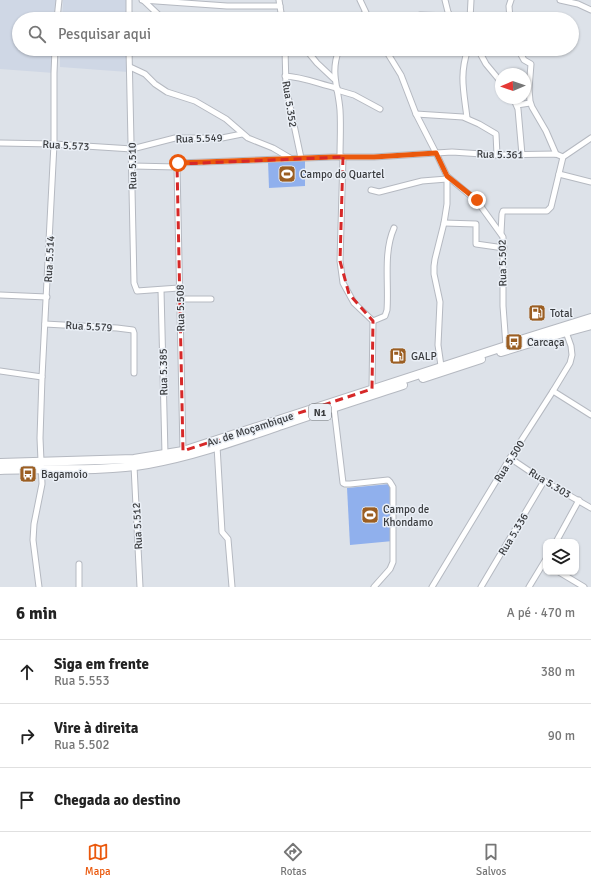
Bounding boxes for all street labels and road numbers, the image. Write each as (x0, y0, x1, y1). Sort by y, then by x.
street label: Rua 5.352 (279, 80, 300, 128)
street label: Rua 5.549 (175, 131, 223, 146)
street label: Rua 5.573 (42, 138, 90, 153)
street label: Rua 5.510 (126, 142, 139, 190)
street label: Rua 5.361 (476, 148, 524, 161)
street label: Rua 5.514 (42, 235, 57, 283)
street label: Rua 5.502 (496, 239, 509, 287)
street label: Rua 5.508 (174, 284, 187, 332)
street label: Rua 5.579 (65, 319, 113, 334)
street label: Rua 5.385 (157, 348, 170, 396)
road number: N1 (309, 404, 331, 420)
street label: Av. de Moçambique (205, 409, 295, 450)
street label: Rua 5.500 (491, 438, 527, 485)
street label: Rua 5.303 (526, 466, 573, 501)
street label: Rua 5.512 (130, 502, 145, 550)
street label: Rua 5.336 (496, 511, 531, 558)

